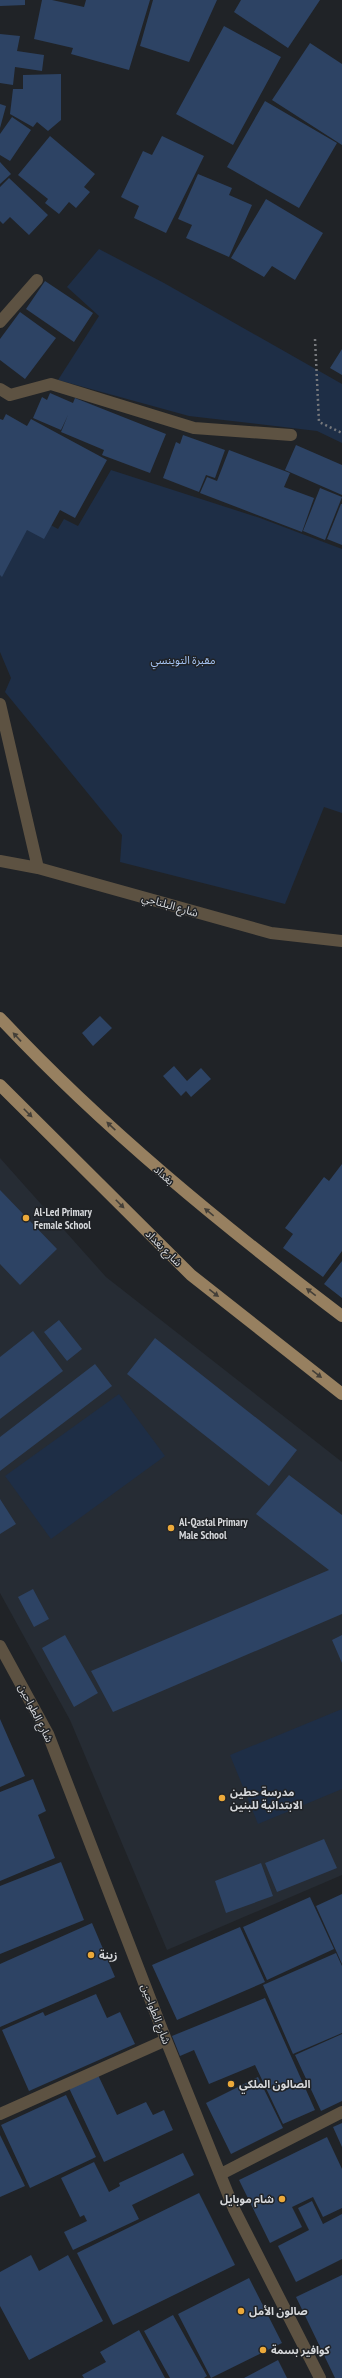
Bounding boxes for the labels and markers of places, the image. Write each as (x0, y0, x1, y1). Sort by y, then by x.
place label: Al-Led Primary Female School (33, 1205, 92, 1232)
marker: Al-Led Primary Female School (21, 1213, 31, 1223)
place label: Al-Qastal Primary Male School (178, 1515, 248, 1542)
marker: Al-Qastal Primary Male School (166, 1523, 176, 1533)
place label: مدرسة حطين الابتدائية للبنين (230, 1785, 302, 1812)
marker: مدرسة حطين الابتدائية للبنين (217, 1793, 227, 1803)
place label: زينة (99, 1948, 117, 1962)
marker: زينة (86, 1950, 96, 1960)
place label: الصالون الملكي (239, 2077, 311, 2094)
marker: الصالون الملكي (226, 2079, 236, 2089)
place label: شام موبايل (220, 2192, 274, 2208)
marker: شام موبايل (277, 2194, 287, 2204)
place label: صالون الأمل (249, 2304, 308, 2318)
marker: صالون الأمل (236, 2306, 246, 2316)
place label: كوافير بسمة (271, 2343, 331, 2357)
marker: كوافير بسمة (258, 2345, 268, 2355)

